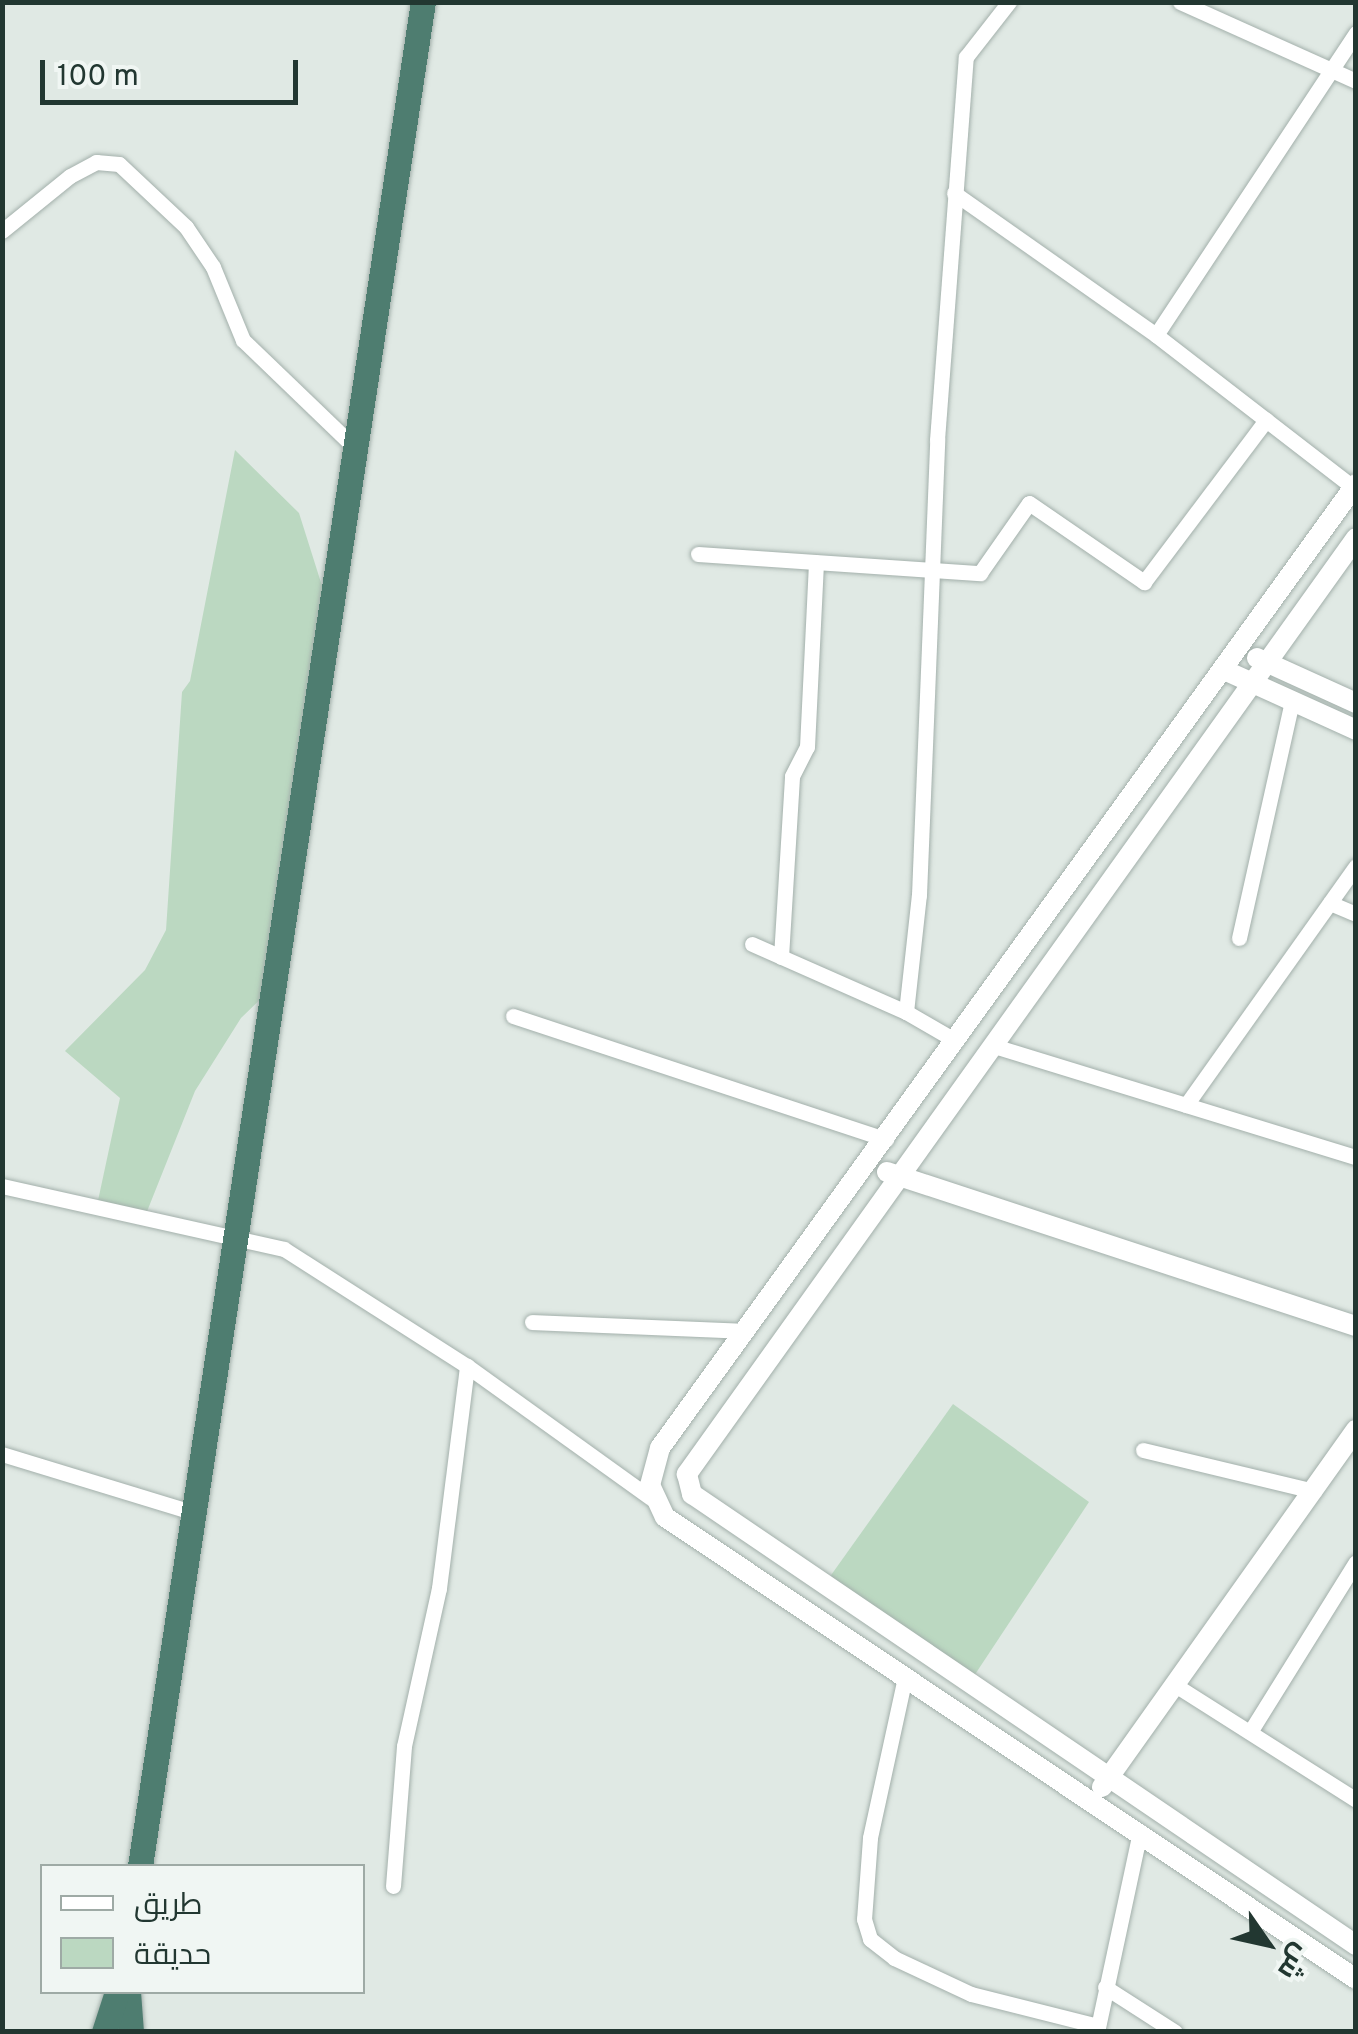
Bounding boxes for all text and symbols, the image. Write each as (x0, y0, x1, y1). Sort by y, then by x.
scale bar (45, 40, 302, 102)
text: 100 m (57, 59, 139, 96)
legend (40, 1864, 365, 1994)
text: طريق (134, 1888, 203, 1925)
north arrow (1218, 1894, 1318, 1994)
text: ش (1268, 1936, 1318, 1986)
text: حديقة (134, 1938, 211, 1975)

